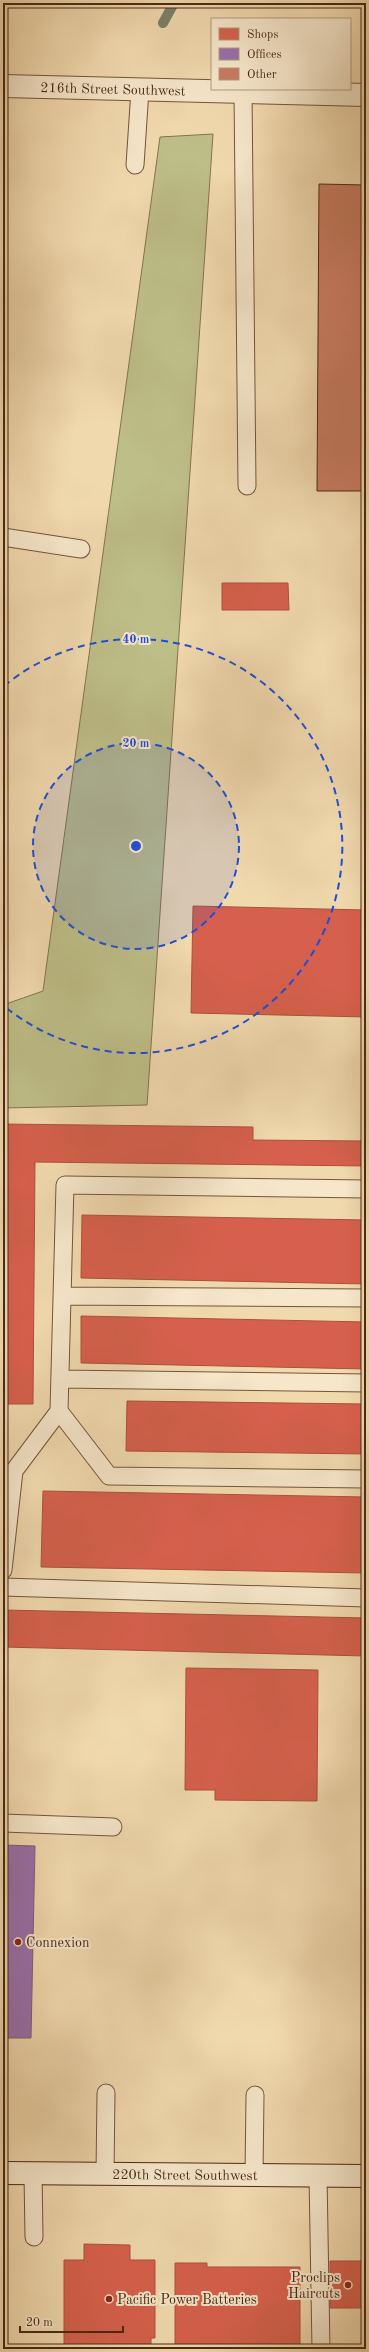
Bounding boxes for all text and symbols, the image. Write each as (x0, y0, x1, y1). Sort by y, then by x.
legend (211, 18, 351, 90)
text: Shops (247, 29, 278, 41)
text: Offices (247, 49, 282, 61)
text: Other (247, 69, 277, 81)
street label: 216th Street Southwest (40, 81, 186, 99)
text: 40 m (123, 634, 150, 646)
text: 20 m (123, 738, 150, 750)
centre of rings (129, 839, 143, 853)
place label: Connexion (26, 1936, 90, 1950)
marker: Connexion (13, 1937, 23, 1947)
street label: 220th Street Southwest (112, 2168, 258, 2183)
place label: Proclips Haircuts (288, 2271, 340, 2301)
marker: Proclips Haircuts (343, 2280, 353, 2290)
place label: Pacific Power Batteries (117, 2293, 257, 2307)
marker: Pacific Power Batteries (104, 2294, 114, 2304)
scale bar (20, 2308, 123, 2334)
text: 20 m (26, 2317, 53, 2329)

